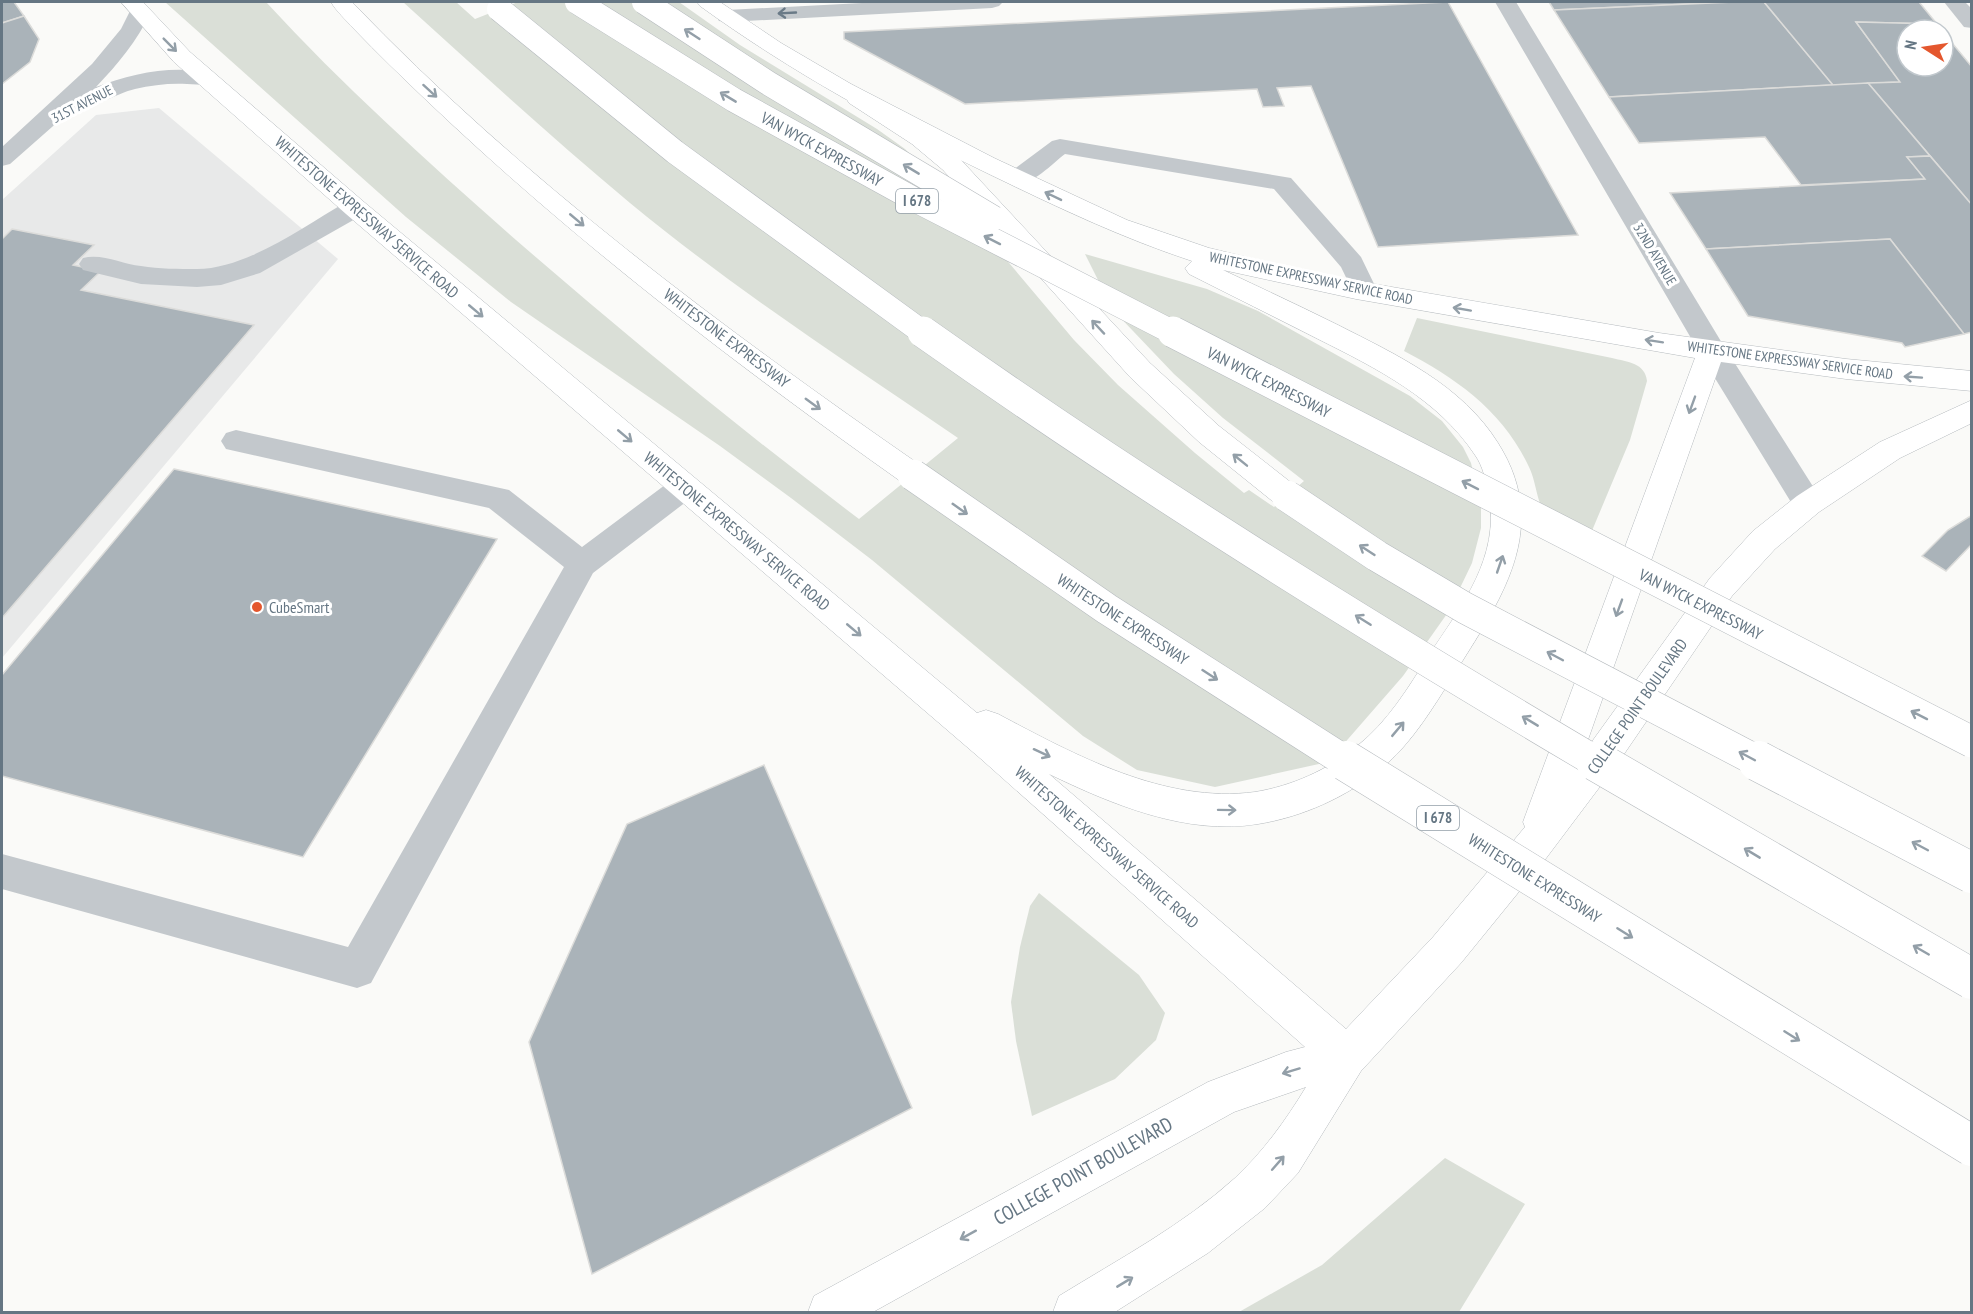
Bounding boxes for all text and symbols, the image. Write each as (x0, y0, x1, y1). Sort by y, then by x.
one-way arrow (777, 7, 797, 18)
north arrow (1895, 18, 1955, 78)
one-way arrow (684, 28, 700, 40)
one-way arrow (163, 38, 178, 53)
text: N (1900, 39, 1921, 51)
street label: 31ST AVENUE (48, 81, 116, 127)
one-way arrow (422, 84, 437, 98)
one-way arrow (720, 90, 737, 102)
street label: VAN WYCK EXPRESSWAY (757, 107, 887, 191)
street label: WHITESTONE EXPRESSWAY SERVICE ROAD (271, 132, 463, 302)
one-way arrow (903, 163, 920, 175)
road number: I 678 (896, 189, 938, 213)
one-way arrow (1045, 190, 1063, 201)
one-way arrow (569, 213, 584, 227)
street label: 32ND AVENUE (1629, 220, 1681, 288)
one-way arrow (984, 234, 1001, 246)
street label: WHITESTONE EXPRESSWAY SERVICE ROAD (1208, 248, 1414, 308)
street label: WHITESTONE EXPRESSWAY (660, 284, 795, 392)
one-way arrow (1453, 303, 1472, 314)
one-way arrow (468, 304, 484, 317)
one-way arrow (1091, 319, 1106, 334)
one-way arrow (1645, 336, 1665, 347)
street label: WHITESTONE EXPRESSWAY SERVICE ROAD (1686, 337, 1894, 383)
street label: VAN WYCK EXPRESSWAY (1203, 342, 1335, 422)
one-way arrow (1904, 371, 1924, 382)
one-way arrow (1686, 395, 1697, 414)
one-way arrow (805, 398, 821, 410)
one-way arrow (617, 430, 633, 443)
street label: WHITESTONE EXPRESSWAY SERVICE ROAD (640, 447, 834, 615)
one-way arrow (1232, 454, 1248, 467)
one-way arrow (1462, 479, 1480, 490)
one-way arrow (952, 503, 968, 515)
one-way arrow (1359, 543, 1376, 556)
one-way arrow (1495, 555, 1506, 574)
street label: VAN WYCK EXPRESSWAY (1635, 564, 1767, 644)
street label: WHITESTONE EXPRESSWAY (1054, 569, 1193, 669)
place label: CubeSmart (269, 597, 330, 617)
one-way arrow (1612, 599, 1623, 617)
marker: CubeSmart (250, 600, 264, 614)
one-way arrow (1355, 614, 1372, 626)
one-way arrow (846, 624, 862, 637)
street label: COLLEGE POINT BOULEVARD (1583, 634, 1691, 778)
one-way arrow (1547, 650, 1564, 662)
one-way arrow (1201, 670, 1218, 682)
one-way arrow (1911, 709, 1929, 721)
one-way arrow (1522, 715, 1539, 727)
one-way arrow (1391, 721, 1404, 737)
one-way arrow (1033, 748, 1051, 759)
one-way arrow (1738, 750, 1756, 761)
street label: WHITESTONE EXPRESSWAY SERVICE ROAD (1011, 762, 1203, 932)
one-way arrow (1216, 804, 1236, 816)
road number: I 678 (1417, 806, 1459, 830)
street label: WHITESTONE EXPRESSWAY (1465, 829, 1606, 927)
one-way arrow (1911, 840, 1929, 851)
one-way arrow (1744, 847, 1761, 859)
one-way arrow (1617, 927, 1634, 940)
one-way arrow (1913, 944, 1930, 956)
one-way arrow (1783, 1029, 1800, 1042)
one-way arrow (1282, 1066, 1301, 1077)
street label: COLLEGE POINT BOULEVARD (989, 1111, 1177, 1231)
one-way arrow (1271, 1155, 1285, 1170)
one-way arrow (960, 1230, 977, 1242)
one-way arrow (1116, 1276, 1133, 1288)

